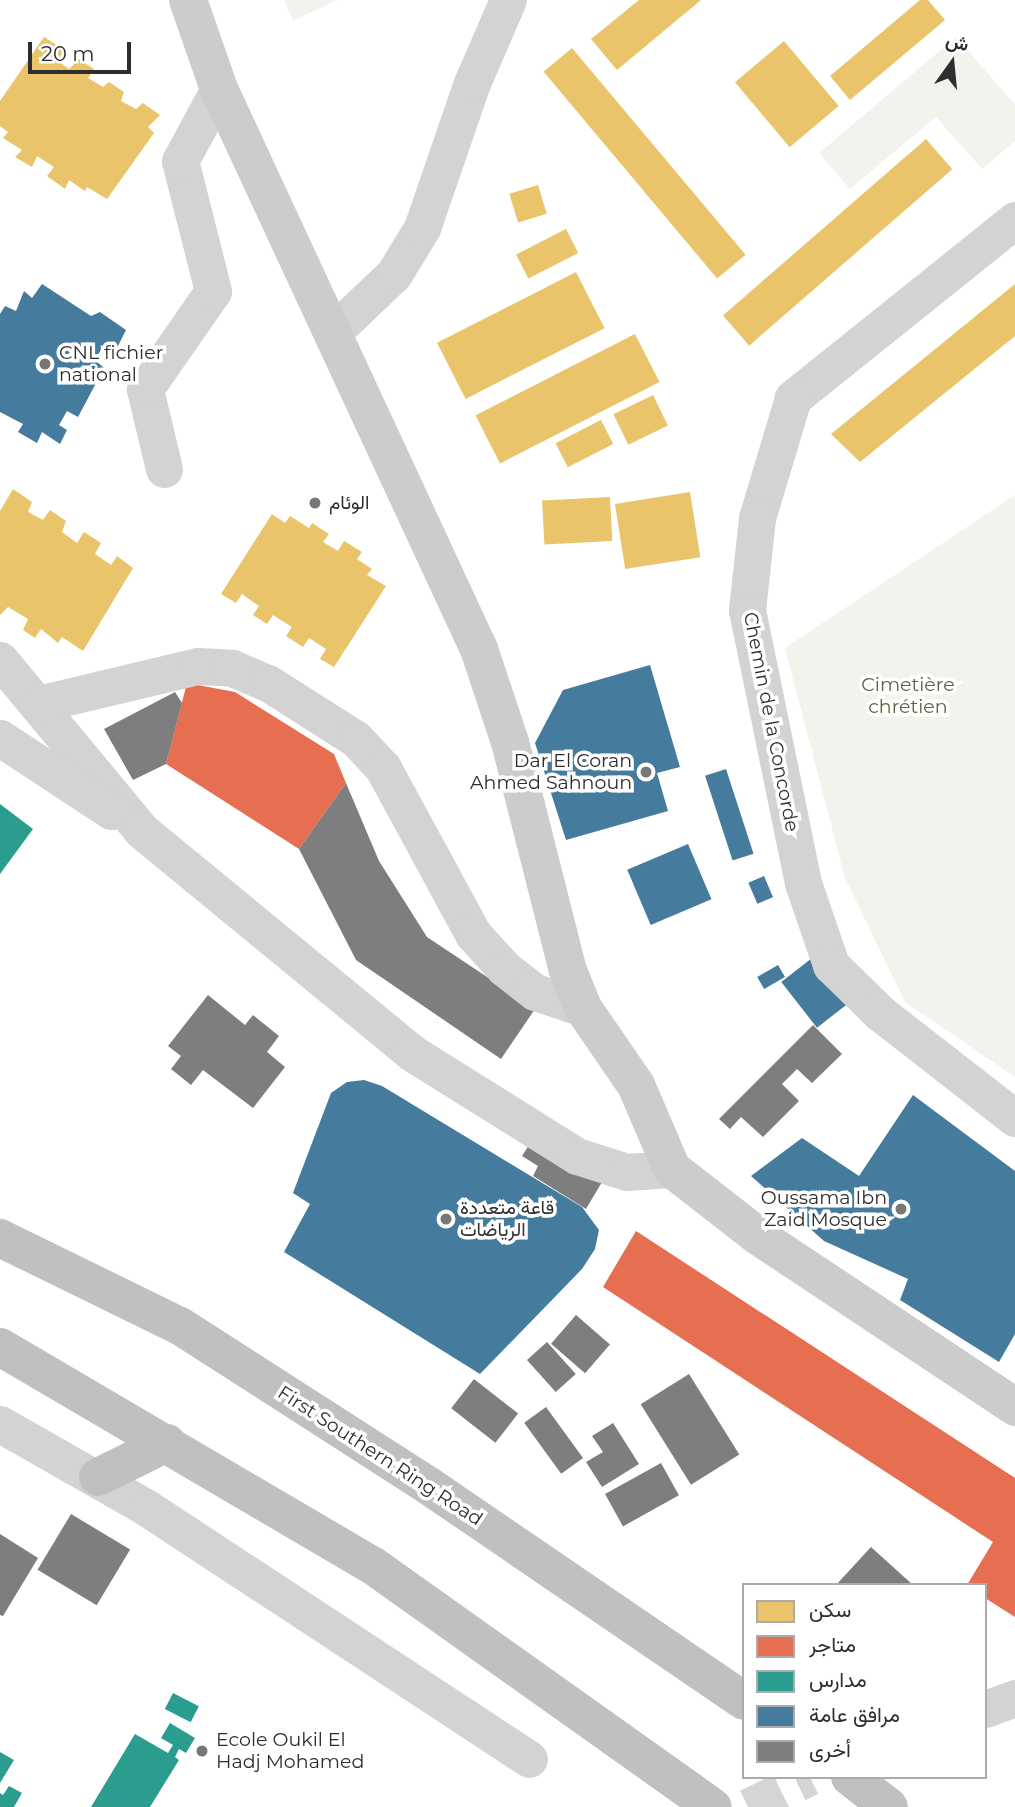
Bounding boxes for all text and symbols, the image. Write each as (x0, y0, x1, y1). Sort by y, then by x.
scale bar (32, 28, 135, 72)
north arrow (917, 28, 987, 98)
text: ش (944, 28, 972, 56)
text: 20 m (41, 41, 95, 66)
place label: CNL fichier national (59, 342, 163, 386)
marker: CNL fichier national (37, 356, 53, 372)
place label: الوئام (329, 492, 369, 514)
marker: الوئام (307, 495, 323, 511)
street label: Chemin de la Concorde (738, 610, 804, 834)
park label: Cimetière chrétien (861, 674, 955, 718)
place label: Dar El Coran Ahmed Sahnoun (470, 750, 632, 794)
marker: Dar El Coran Ahmed Sahnoun (638, 764, 654, 780)
place label: Oussama Ibn Zaid Mosque (761, 1187, 887, 1231)
place label: قاعة متعددة الرياضات (460, 1197, 554, 1241)
marker: Oussama Ibn Zaid Mosque (893, 1201, 909, 1217)
marker: قاعة متعددة الرياضات (438, 1211, 454, 1227)
street label: First Southern Ring Road (273, 1381, 487, 1531)
legend (742, 1583, 987, 1779)
text: سكن (809, 1597, 851, 1622)
text: متاجر (809, 1632, 856, 1657)
text: مدارس (809, 1667, 867, 1692)
text: مرافق عامة (809, 1702, 900, 1727)
place label: Ecole Oukil El Hadj Mohamed (216, 1729, 364, 1773)
text: أخرى (809, 1737, 851, 1762)
marker: Ecole Oukil El Hadj Mohamed (194, 1743, 210, 1759)

